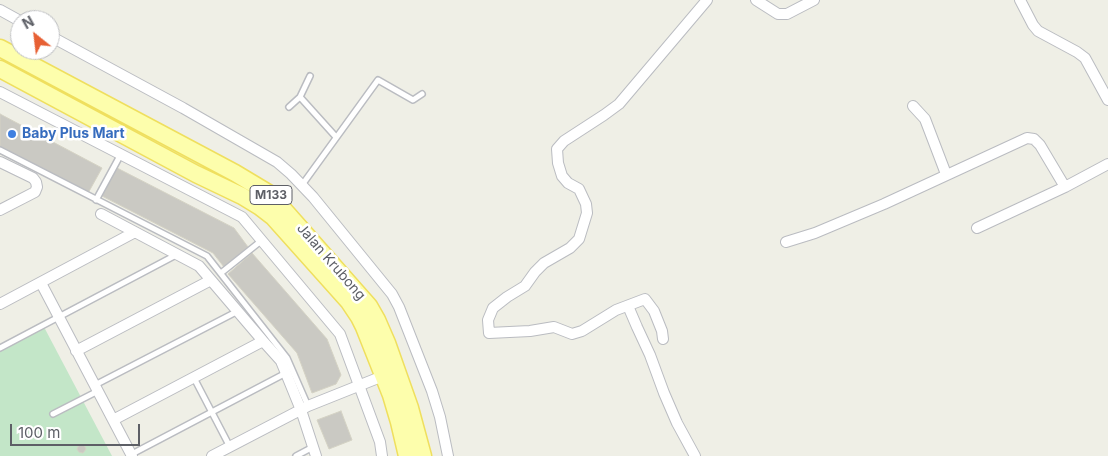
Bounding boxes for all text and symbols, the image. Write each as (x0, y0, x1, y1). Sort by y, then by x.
north arrow (10, 10, 60, 60)
text: N (19, 12, 37, 32)
place label: Baby Plus Mart (22, 126, 125, 142)
marker: Baby Plus Mart (6, 128, 18, 140)
road number: M133 (250, 186, 292, 204)
street label: Jalan Krubong (293, 220, 369, 304)
scale bar (12, 414, 142, 446)
text: 100 m (18, 423, 60, 442)

